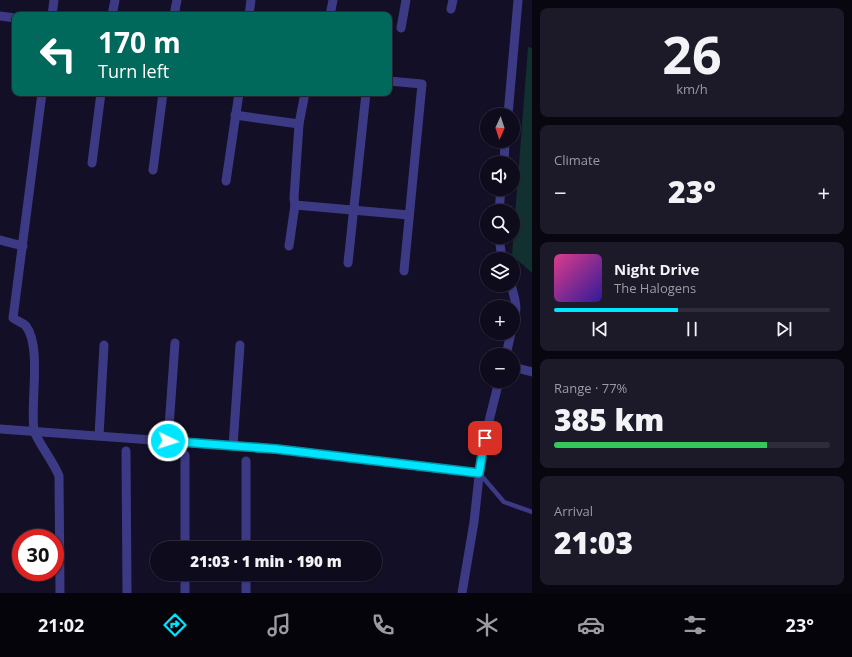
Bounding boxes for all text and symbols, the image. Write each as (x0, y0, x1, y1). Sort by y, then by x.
text: 26 (662, 18, 722, 89)
text: 170 m (98, 23, 181, 61)
icon: left (32, 28, 84, 80)
text: Turn left (98, 59, 169, 83)
text: km/h (676, 80, 708, 98)
north arrow (480, 108, 520, 148)
map controls (480, 108, 520, 388)
text: Climate (554, 151, 600, 169)
button: sound (480, 156, 520, 196)
text: 23° (668, 171, 716, 212)
text: − (554, 177, 567, 207)
text: + (817, 177, 830, 207)
button: search (480, 204, 520, 244)
button: layers (480, 252, 520, 292)
text: Night Drive (614, 259, 699, 279)
text: The Halogens (614, 279, 696, 297)
button: + (480, 300, 520, 340)
icon: previous (589, 318, 611, 340)
icon: pause (681, 318, 703, 340)
icon: next (773, 318, 795, 340)
button: − (480, 348, 520, 388)
text: Range · 77% (554, 379, 627, 397)
text: 385 km (554, 399, 664, 440)
position arrow (147, 420, 189, 462)
pin (468, 421, 502, 455)
icon: arrive (474, 427, 496, 449)
text: Arrival (554, 502, 593, 520)
text: 21:03 (554, 522, 633, 563)
speed limit sign: 30 (12, 529, 64, 581)
text: 21:03 · 1 min · 190 m (190, 551, 342, 571)
icon: directions (161, 611, 189, 639)
icon: music (265, 611, 293, 639)
icon: phone (369, 611, 397, 639)
icon: climate (473, 611, 501, 639)
icon: car (577, 611, 605, 639)
icon: filters (681, 611, 709, 639)
text: 21:02 (38, 613, 84, 637)
text: 23° (786, 613, 814, 637)

